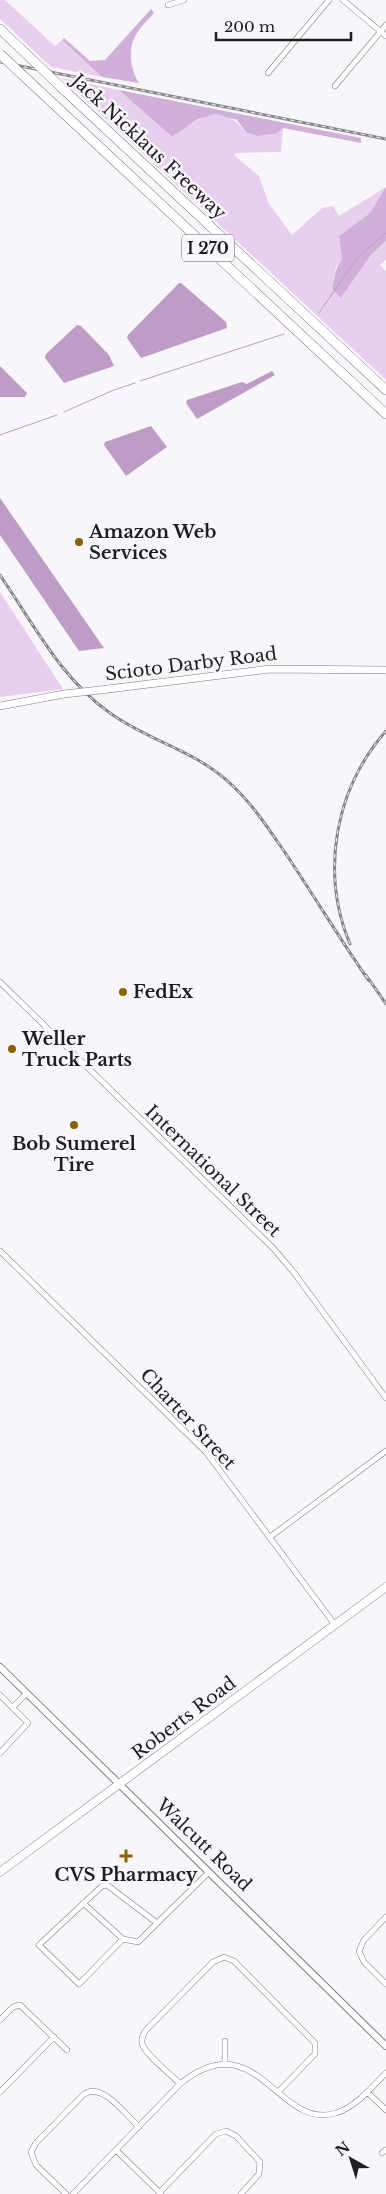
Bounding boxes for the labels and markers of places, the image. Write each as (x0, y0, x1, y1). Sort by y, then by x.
place label: Amazon Web Services (88, 521, 216, 564)
marker: Amazon Web Services (73, 536, 85, 548)
place label: FedEx (133, 981, 193, 1003)
marker: FedEx (117, 986, 129, 998)
place label: Weller Truck Parts (21, 1028, 132, 1071)
marker: Weller Truck Parts (6, 1043, 18, 1055)
marker: Bob Sumerel Tire (68, 1119, 80, 1131)
place label: Bob Sumerel Tire (12, 1133, 137, 1176)
marker: CVS Pharmacy (120, 1850, 132, 1862)
place label: CVS Pharmacy (55, 1864, 198, 1886)

